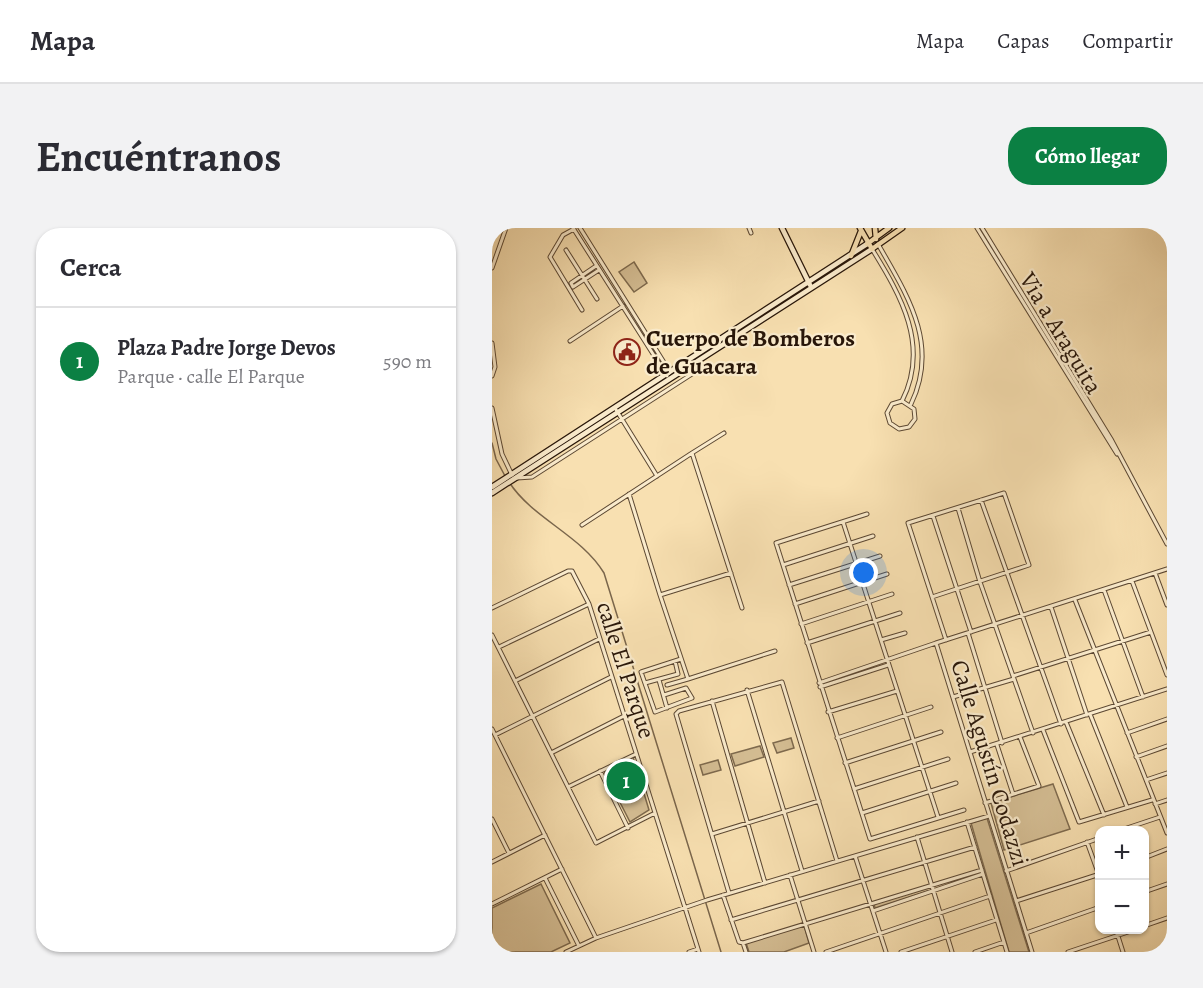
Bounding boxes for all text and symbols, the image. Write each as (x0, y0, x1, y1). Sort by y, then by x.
text: Mapa (30, 22, 95, 60)
text: Mapa (916, 27, 964, 55)
text: Capas (997, 27, 1050, 55)
text: Compartir (1083, 27, 1173, 55)
button: Cómo llegar (1008, 127, 1167, 185)
text: Encuéntranos (36, 128, 281, 185)
text: Cerca (60, 250, 122, 285)
street label: Via a Araguita (1012, 265, 1110, 401)
place label: Cuerpo de Bomberos de Guacara (646, 322, 855, 382)
text: Plaza Padre Jorge Devos (117, 333, 336, 363)
public building icon: Cuerpo de Bomberos de Guacara (612, 337, 642, 367)
text: 1 (76, 348, 83, 375)
text: 590 m (383, 348, 432, 375)
text: Parque · calle El Parque (117, 363, 305, 390)
your location (849, 558, 878, 587)
street label: calle El Parque (589, 597, 663, 743)
street label: Calle Agustín Codazzi (943, 656, 1037, 870)
pin: 1 (606, 758, 646, 804)
map controls (1095, 826, 1149, 934)
button: + (1095, 826, 1149, 880)
button: − (1095, 880, 1149, 934)

